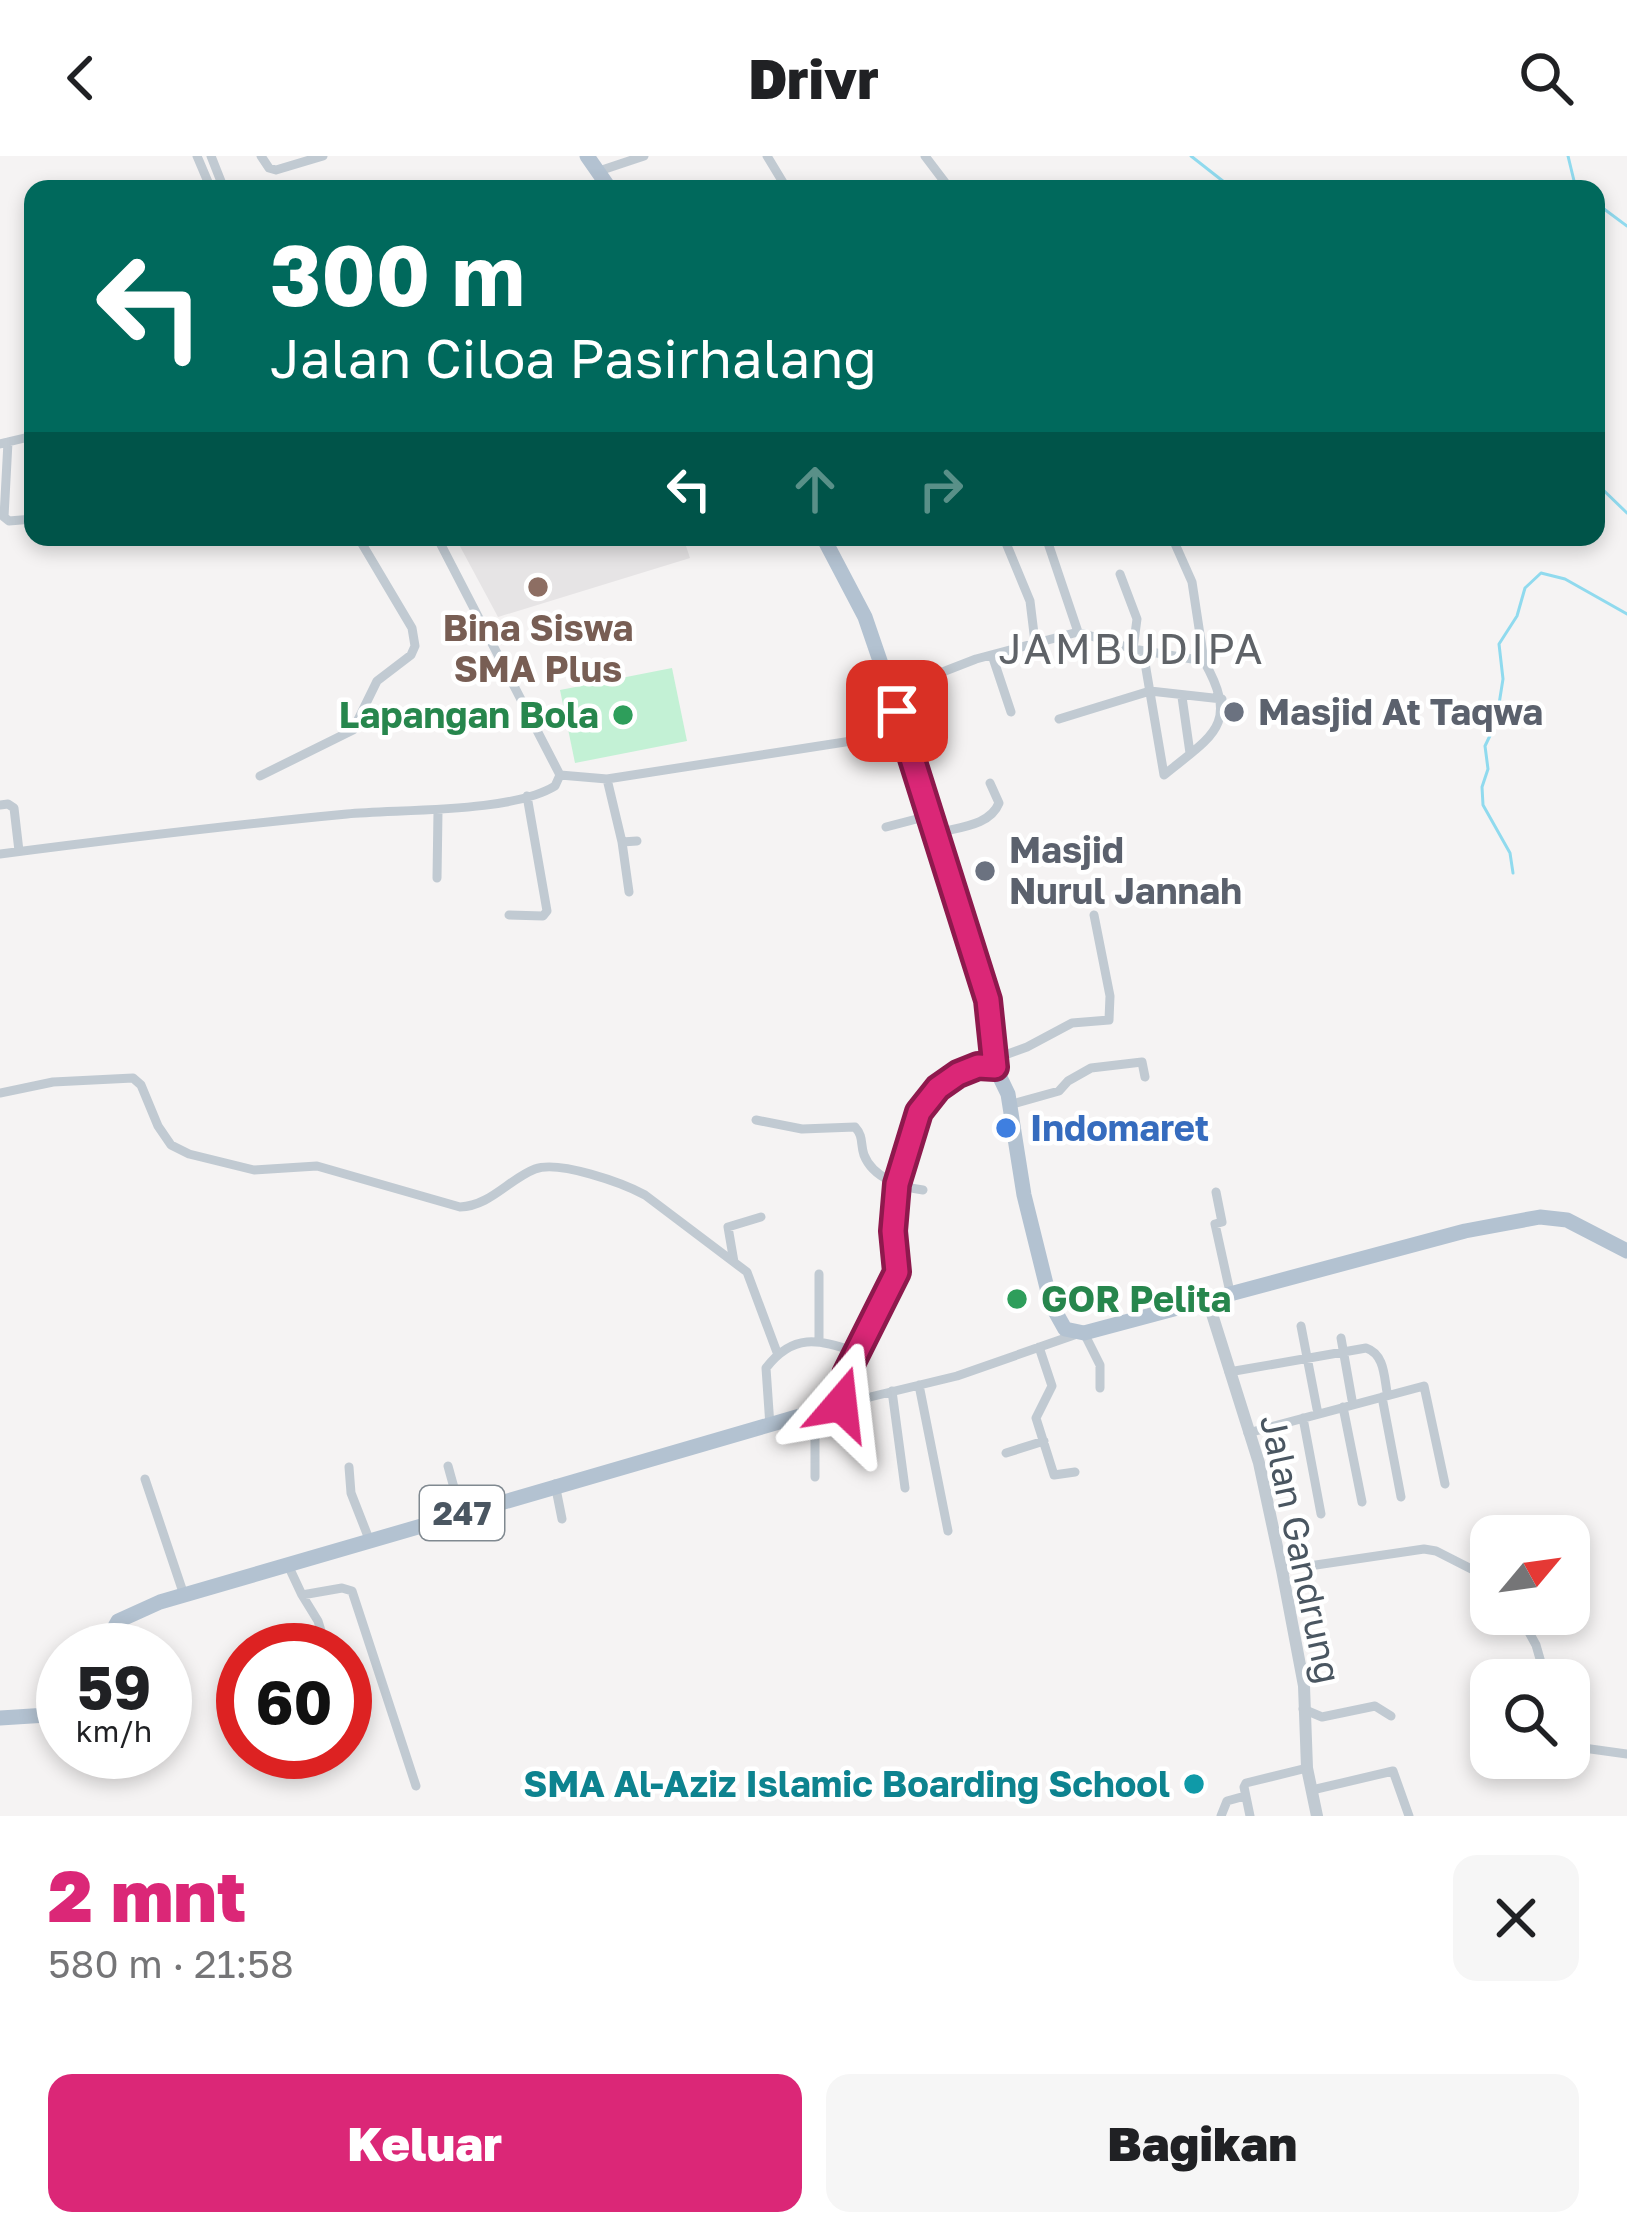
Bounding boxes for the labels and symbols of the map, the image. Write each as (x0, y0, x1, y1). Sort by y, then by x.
marker: Bina Siswa SMA Plus (525, 574, 551, 600)
place label: Bina Siswa SMA Plus (443, 606, 633, 690)
district label: JAMBUDIPA (999, 623, 1266, 673)
pin (846, 660, 948, 762)
place label: Masjid At Taqwa (1258, 690, 1543, 733)
place label: Lapangan Bola (339, 693, 599, 736)
marker: Masjid At Taqwa (1221, 699, 1247, 725)
marker: Lapangan Bola (610, 702, 636, 728)
place label: Masjid Nurul Jannah (1009, 828, 1242, 912)
marker: Masjid Nurul Jannah (972, 858, 998, 884)
place label: Indomaret (1030, 1106, 1209, 1149)
marker: Indomaret (993, 1115, 1019, 1141)
place label: GOR Pelita (1041, 1277, 1231, 1320)
marker: GOR Pelita (1004, 1286, 1030, 1312)
position arrow (778, 1341, 904, 1467)
street label: Jalan Gandrung (1252, 1411, 1351, 1687)
road number: 247 (420, 1486, 504, 1540)
north arrow (1470, 1515, 1590, 1635)
speed limit sign: 60 (216, 1623, 372, 1779)
place label: SMA Al-Aziz Islamic Boarding School (523, 1762, 1170, 1805)
marker: SMA Al-Aziz Islamic Boarding School (1181, 1771, 1207, 1797)

